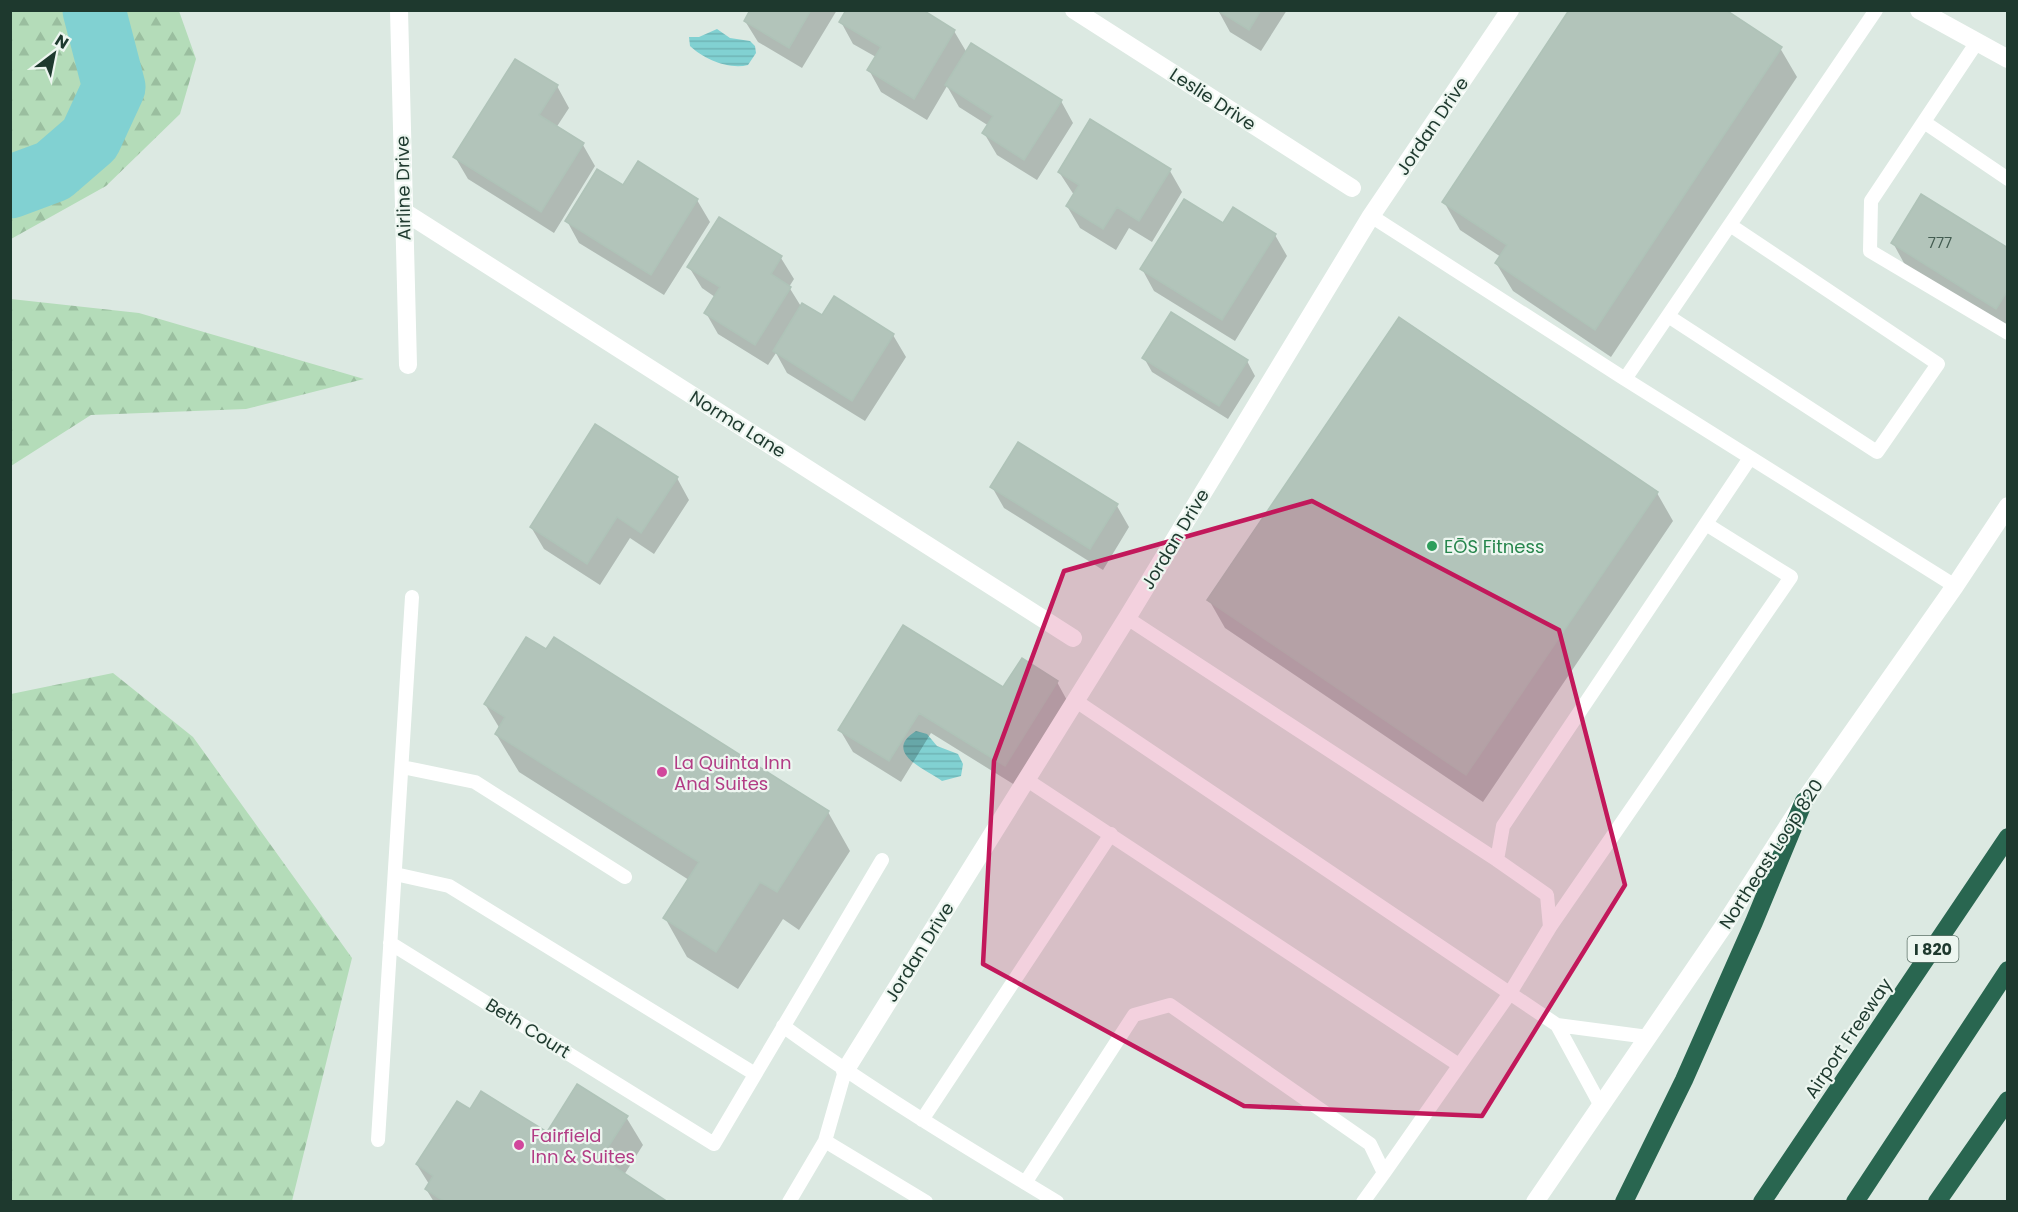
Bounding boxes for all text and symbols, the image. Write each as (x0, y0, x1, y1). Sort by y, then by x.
north arrow (24, 24, 84, 84)
text: N (50, 29, 73, 55)
street label: Leslie Drive (1165, 62, 1261, 136)
street label: Jordan Drive (1390, 72, 1474, 180)
street label: Airline Drive (390, 135, 416, 241)
house number: 777 (1928, 232, 1952, 253)
street label: Norma Lane (685, 385, 791, 463)
street label: Jordan Drive (1135, 484, 1215, 594)
place label: EŌS Fitness (1444, 534, 1544, 559)
marker: EŌS Fitness (1425, 539, 1439, 553)
place label: La Quinta Inn And Suites (674, 750, 791, 796)
marker: La Quinta Inn And Suites (655, 765, 669, 779)
street label: Northeast Loop 820 (1713, 774, 1829, 934)
street label: Jordan Drive (878, 897, 960, 1007)
road number: I 820 (1908, 936, 1958, 962)
street label: Airport Freeway (1798, 973, 1898, 1103)
street label: Beth Court (481, 992, 575, 1064)
place label: Fairfield Inn & Suites (531, 1123, 635, 1169)
marker: Fairfield Inn & Suites (512, 1138, 526, 1152)

